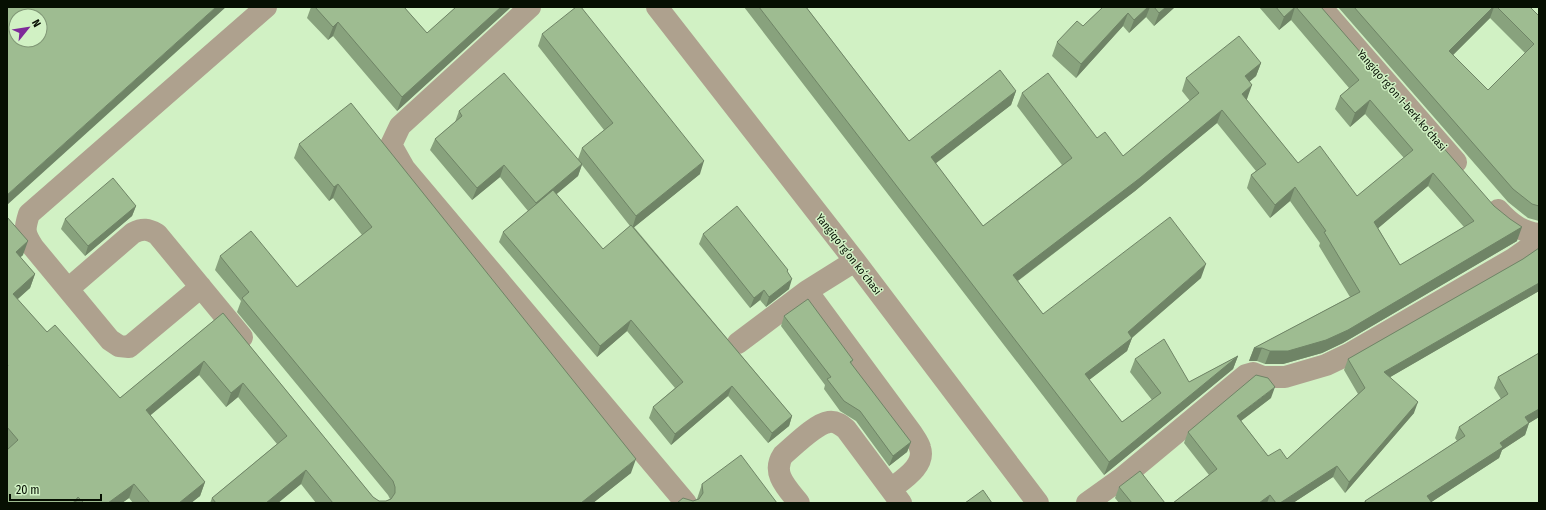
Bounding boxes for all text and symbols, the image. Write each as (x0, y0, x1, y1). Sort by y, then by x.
north arrow (8, 8, 48, 48)
text: N (29, 17, 44, 29)
street label: Yangiqoʻrgʻon 1-berk koʻchasi (1354, 47, 1449, 154)
street label: Yangiqoʻrgʻon koʻchasi (813, 211, 884, 297)
scale bar (10, 476, 101, 502)
text: 20 m (16, 483, 40, 497)

